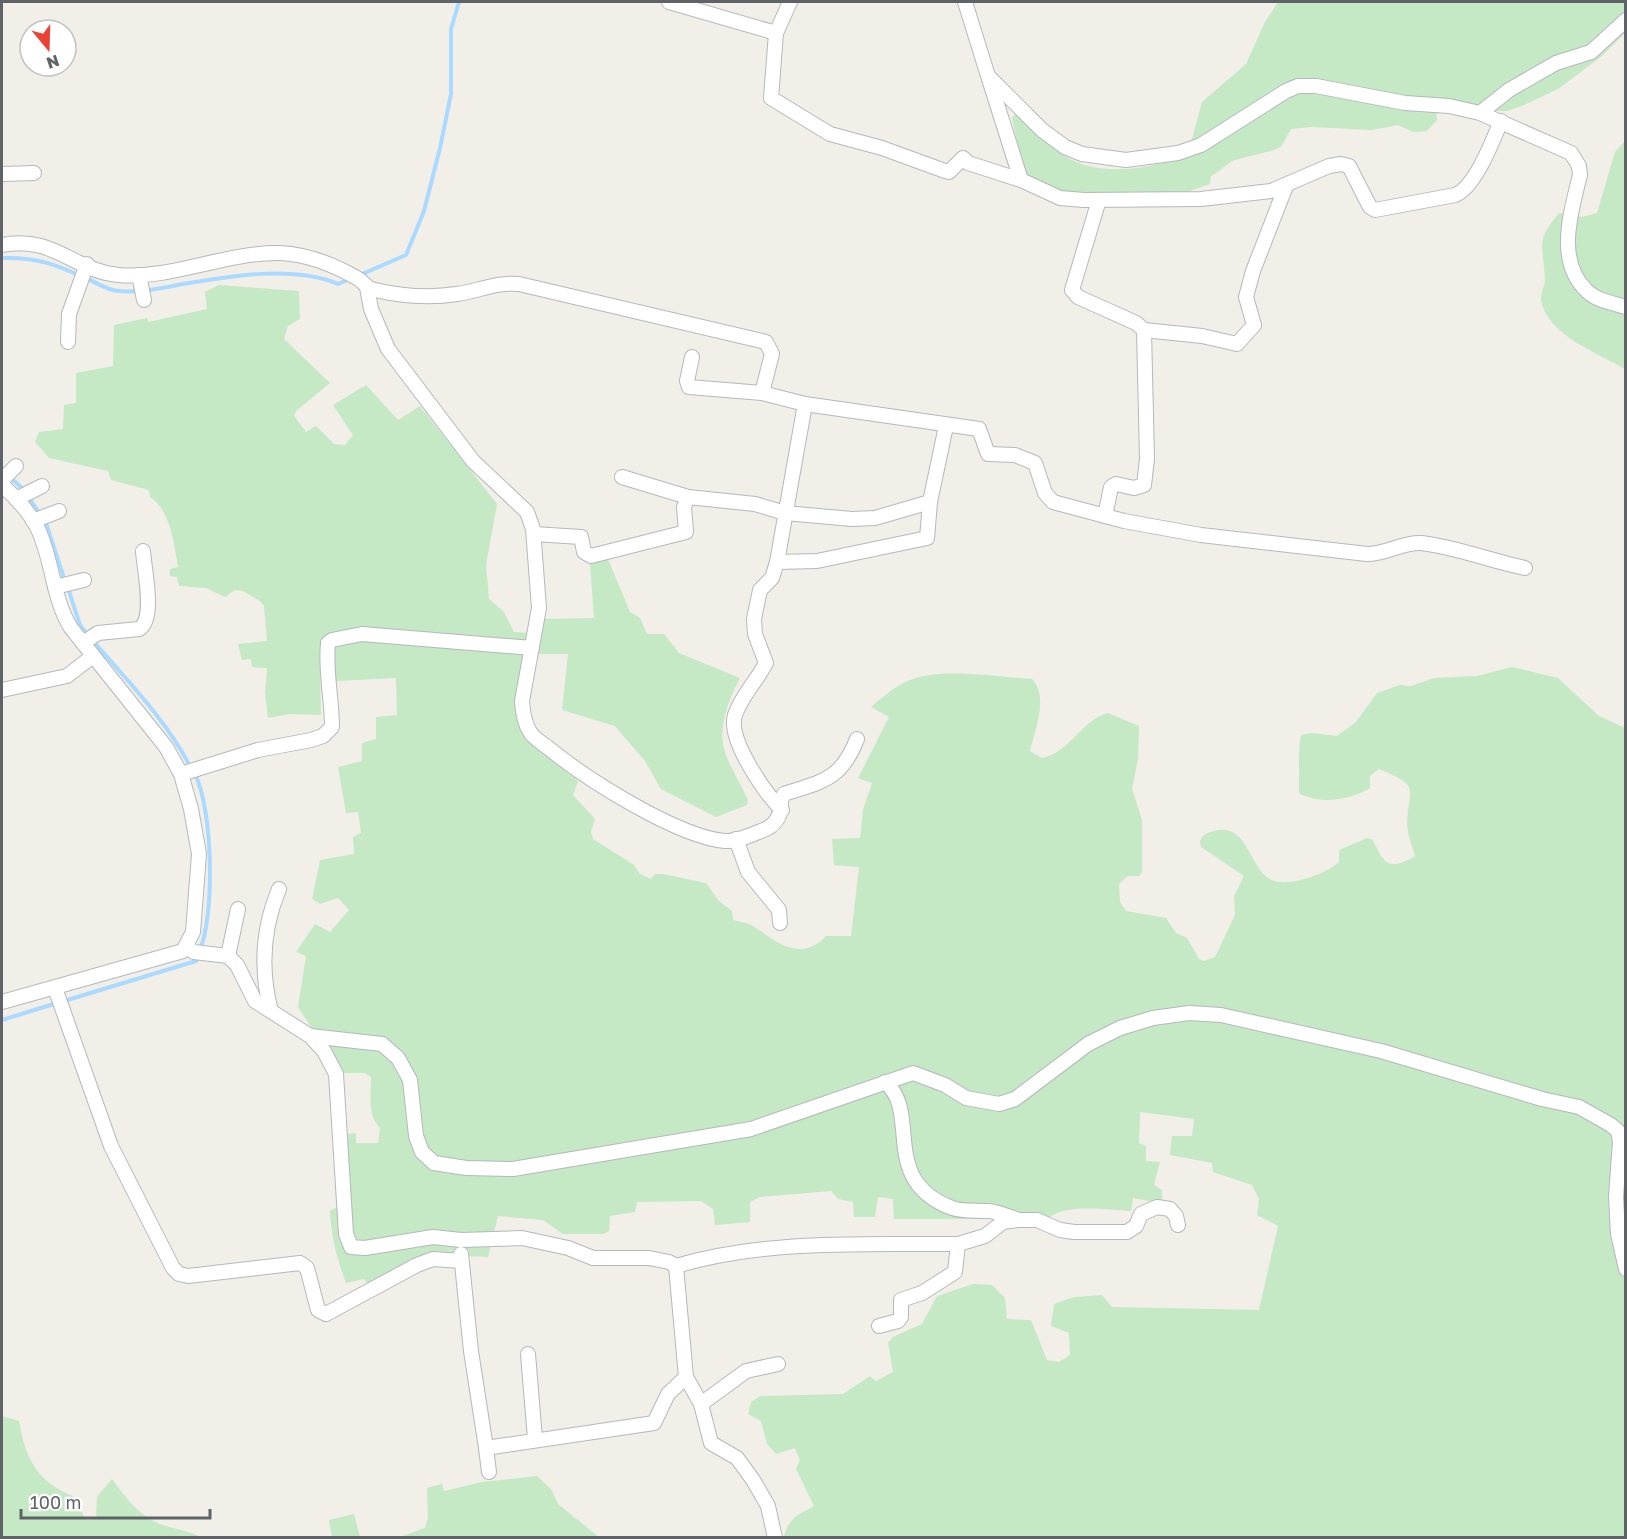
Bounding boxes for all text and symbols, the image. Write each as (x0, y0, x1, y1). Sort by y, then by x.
north arrow (18, 18, 78, 78)
text: N (44, 51, 62, 74)
scale bar (21, 1482, 210, 1520)
text: 100 m (30, 1491, 81, 1513)

